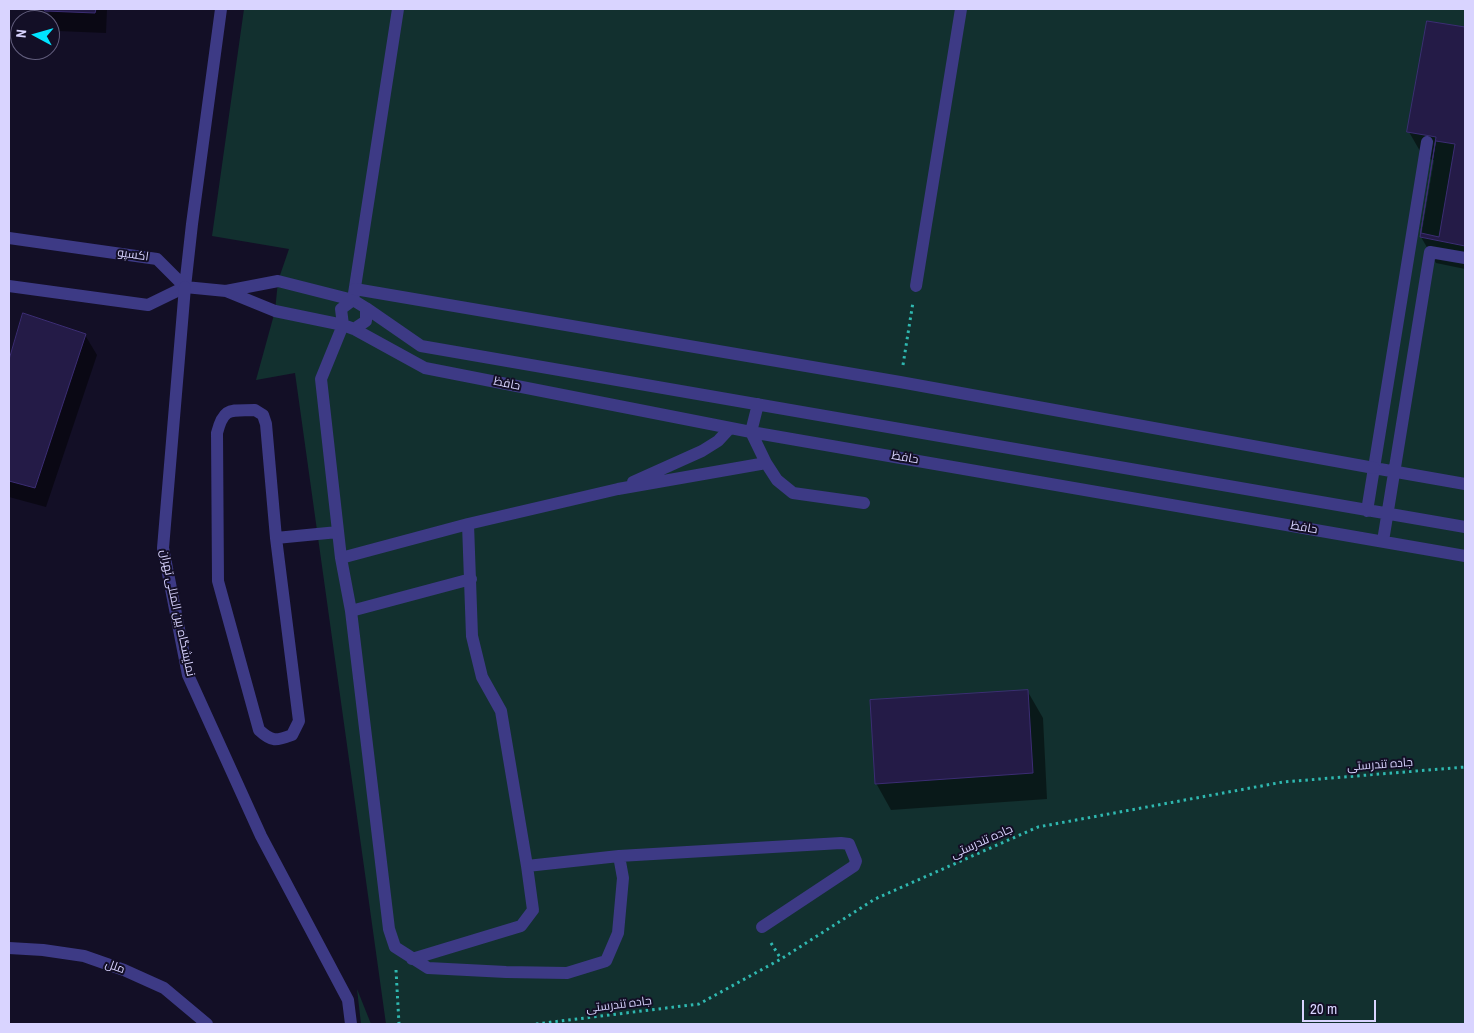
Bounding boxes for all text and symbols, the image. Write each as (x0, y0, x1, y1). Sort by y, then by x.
north arrow (10, 10, 60, 60)
text: N (12, 28, 30, 39)
street label: اکسپو (116, 246, 150, 264)
street label: حافظ (492, 374, 522, 394)
street label: حافظ (890, 449, 920, 467)
street label: حافظ (1289, 519, 1319, 537)
street label: نمایشگاه بین المللی تهران (157, 548, 197, 678)
street label: جاده تندرستی (1347, 756, 1413, 774)
street label: جاده تندرستی (949, 822, 1015, 862)
street label: ملل (103, 957, 127, 977)
scale bar (1304, 990, 1378, 1022)
street label: جاده تندرستی (585, 994, 653, 1016)
text: 20 m (1310, 998, 1337, 1019)

